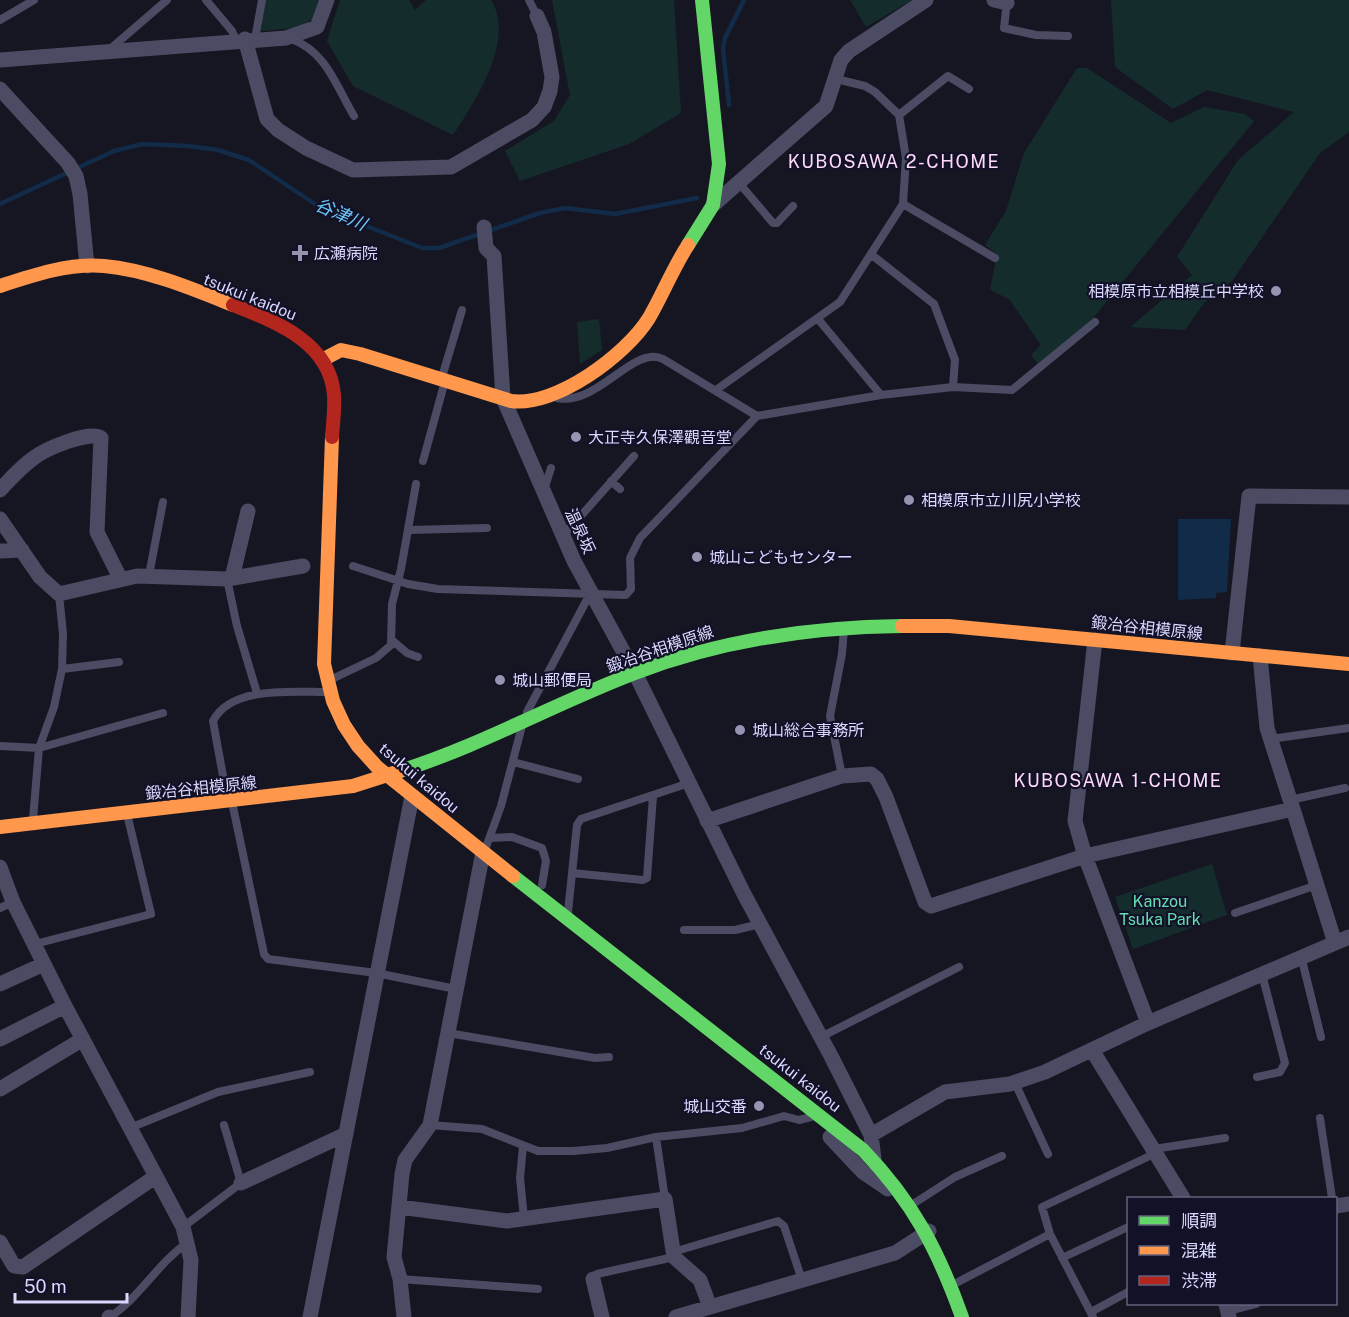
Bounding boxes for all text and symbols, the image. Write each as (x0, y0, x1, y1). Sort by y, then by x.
district label: KUBOSAWA 2-CHOME (788, 151, 1000, 172)
water label: 谷津川 (312, 193, 372, 235)
marker: 広瀬病院 (291, 244, 309, 262)
place label: 広瀬病院 (314, 244, 378, 263)
street label: tsukui kaidou (200, 270, 300, 324)
place label: 相模原市立相模丘中学校 (1088, 282, 1264, 301)
marker: 相模原市立相模丘中学校 (1269, 284, 1283, 298)
place label: 大正寺久保澤觀音堂 (588, 428, 732, 447)
marker: 大正寺久保澤觀音堂 (569, 430, 583, 444)
place label: 相模原市立川尻小学校 (921, 491, 1081, 510)
marker: 相模原市立川尻小学校 (902, 493, 916, 507)
street label: 温泉坂 (561, 505, 599, 557)
place label: 城山こどもセンター (709, 548, 853, 567)
marker: 城山こどもセンター (690, 550, 704, 564)
street label: 鍛冶谷相模原線 (1090, 613, 1204, 643)
street label: 鍛冶谷相模原線 (604, 622, 716, 676)
place label: 城山郵便局 (512, 671, 592, 690)
marker: 城山郵便局 (493, 673, 507, 687)
place label: 城山総合事務所 (752, 721, 864, 740)
marker: 城山総合事務所 (733, 723, 747, 737)
street label: tsukui kaidou (375, 739, 463, 817)
district label: KUBOSAWA 1-CHOME (1013, 770, 1223, 791)
street label: 鍛冶谷相模原線 (144, 773, 258, 803)
park label: Kanzou Tsuka Park (1119, 892, 1201, 929)
street label: tsukui kaidou (755, 1040, 845, 1116)
place label: 城山交番 (683, 1097, 747, 1116)
marker: 城山交番 (752, 1099, 766, 1113)
legend (1127, 1197, 1337, 1305)
text: 順調 (1181, 1210, 1217, 1231)
text: 混雑 (1181, 1240, 1217, 1261)
scale bar (15, 1266, 128, 1304)
text: 渋滞 (1181, 1270, 1217, 1291)
text: 50 m (24, 1276, 67, 1297)

